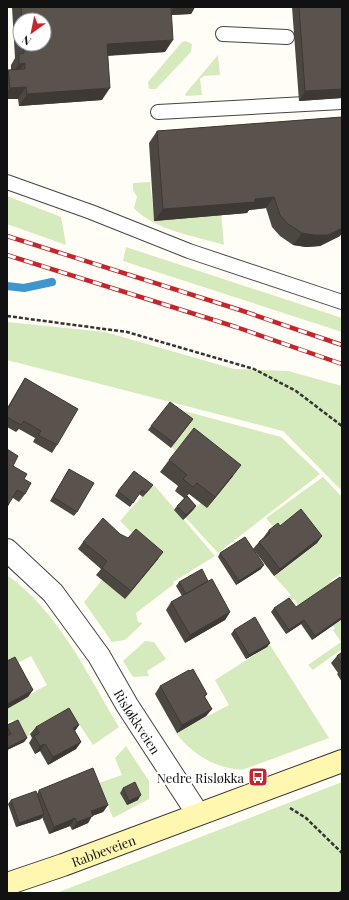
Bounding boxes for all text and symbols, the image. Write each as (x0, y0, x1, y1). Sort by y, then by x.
north arrow (12, 12, 52, 52)
text: N (19, 32, 34, 49)
street label: Risløkkveien (111, 686, 165, 757)
bus stop icon: Nedre Risløkka (247, 766, 269, 788)
place label: Nedre Risløkka (157, 769, 245, 786)
street label: Rabbeveien (69, 830, 138, 870)

